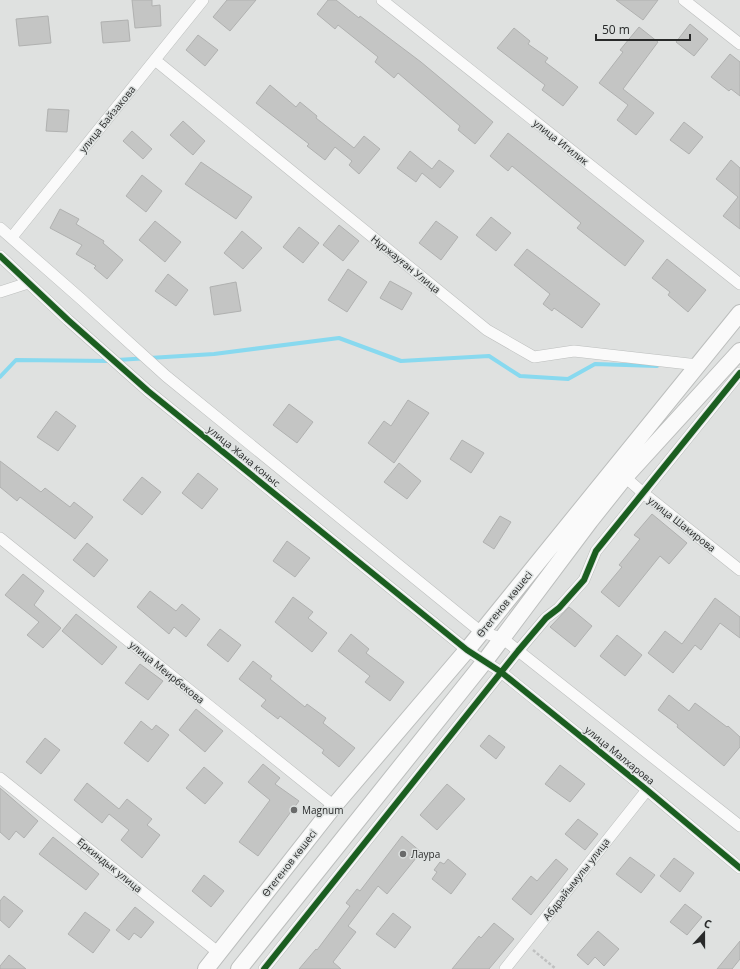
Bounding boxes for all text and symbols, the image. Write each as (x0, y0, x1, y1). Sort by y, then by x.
scale bar (596, 16, 690, 42)
text: 50 m (602, 21, 630, 38)
street label: улица Байзакова (76, 83, 138, 155)
street label: улица Игилик (530, 116, 592, 169)
street label: Нұржауған Улица (368, 232, 444, 296)
street label: улица Жана коныс (205, 422, 284, 490)
street label: улица Шакирова (645, 493, 719, 555)
street label: Өтегенов көшесі (473, 568, 535, 640)
street label: улица Меирбекова (127, 637, 207, 707)
street label: улица Малхарова (582, 722, 658, 788)
place label: Magnum (302, 803, 344, 817)
marker: Magnum (289, 805, 299, 815)
street label: Өтегенов көшесі (258, 826, 320, 900)
street label: Еркиндык улица (75, 835, 145, 895)
street label: Абдрайымулы улица (539, 835, 613, 923)
place label: Лаура (411, 847, 440, 861)
marker: Лаура (398, 849, 408, 859)
north arrow (684, 913, 724, 953)
text: С (702, 915, 714, 931)

